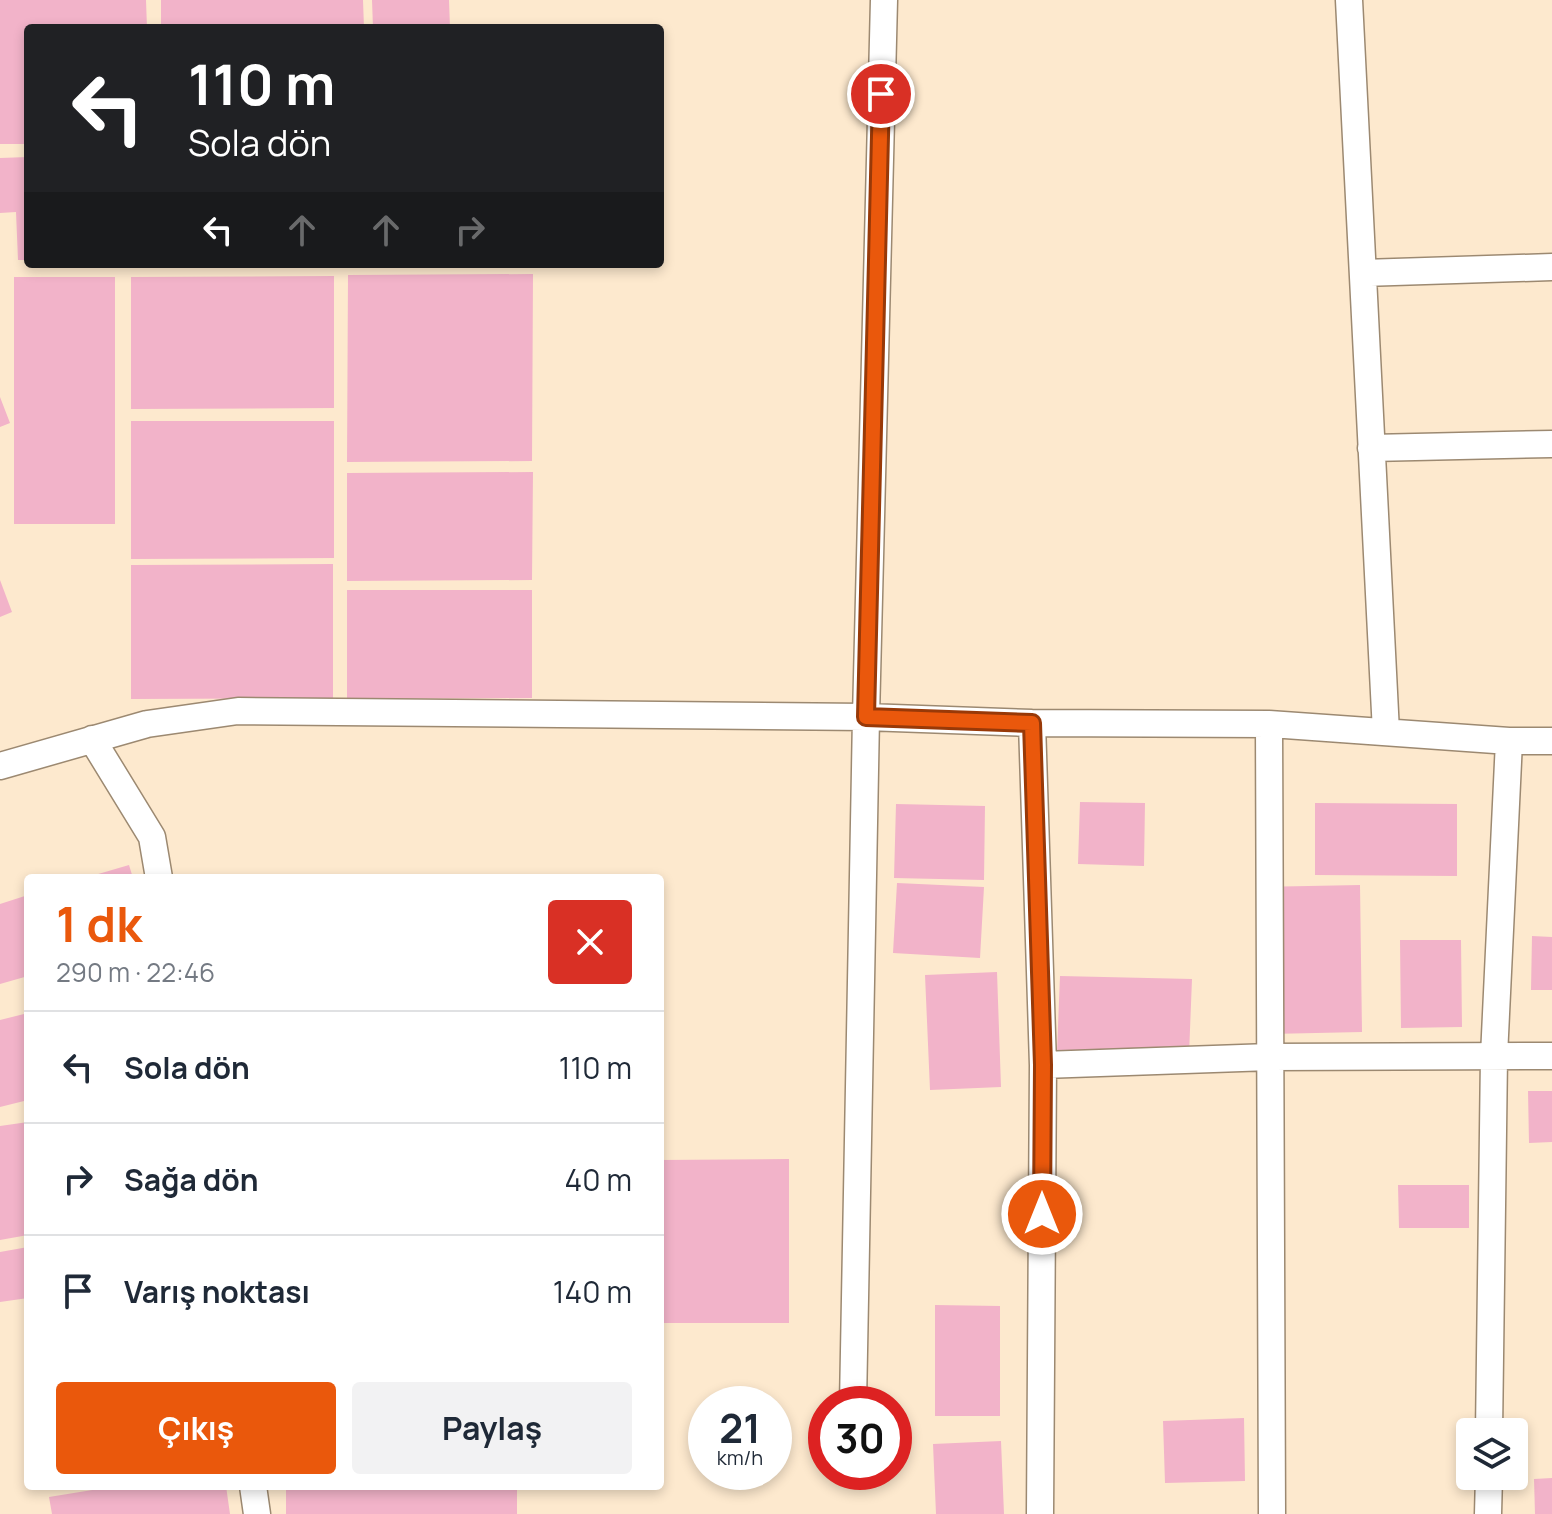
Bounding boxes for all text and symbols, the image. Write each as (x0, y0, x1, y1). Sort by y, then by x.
text: 110 m (188, 45, 335, 122)
icon: left (56, 56, 160, 160)
pin (847, 60, 915, 128)
icon: arrive (859, 72, 903, 116)
text: Sola dön (188, 118, 331, 167)
icon: left (196, 208, 240, 252)
icon: ahead (280, 208, 324, 252)
icon: ahead (364, 208, 408, 252)
icon: right (448, 208, 492, 252)
text: 1 dk (56, 891, 142, 956)
button: close (548, 900, 632, 984)
text: 290 m · 22:46 (56, 954, 215, 990)
icon: left (56, 1045, 100, 1089)
text: Sola dön (124, 1047, 250, 1088)
text: 110 m (559, 1047, 632, 1088)
icon: right (56, 1157, 100, 1201)
text: Sağa dön (124, 1159, 259, 1200)
text: 40 m (565, 1159, 632, 1200)
position arrow (1000, 1172, 1084, 1256)
icon: arrive (56, 1269, 100, 1313)
text: Varış noktası (124, 1271, 310, 1312)
text: 140 m (553, 1271, 632, 1312)
button: Çıkış (56, 1382, 336, 1474)
button: Paylaş (352, 1382, 632, 1474)
speed limit sign: 30 (808, 1386, 912, 1490)
text: 21 (719, 1400, 761, 1455)
map controls (1456, 1418, 1528, 1490)
button: layers (1456, 1418, 1528, 1490)
text: km/h (717, 1444, 763, 1471)

